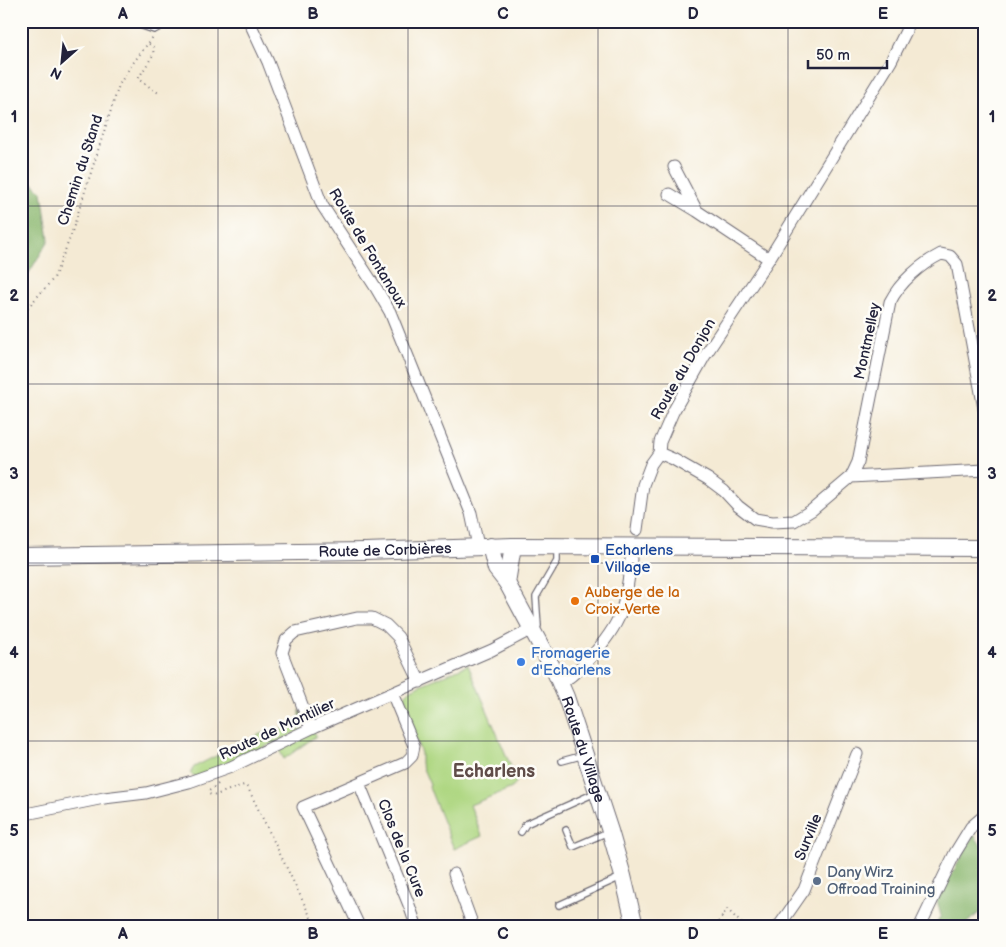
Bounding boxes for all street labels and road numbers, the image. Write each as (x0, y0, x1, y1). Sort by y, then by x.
street label: Chemin du Stand (54, 112, 107, 228)
street label: Route de Fontanoux (324, 185, 411, 312)
street label: Montmelley (850, 301, 885, 381)
street label: Route du Donjon (647, 315, 720, 423)
street label: Route de Corbières (318, 539, 452, 562)
street label: Route de Montilier (216, 694, 339, 765)
street label: Route du Village (556, 694, 609, 805)
street label: Clos de la Cure (373, 796, 430, 900)
street label: Surville (790, 811, 826, 863)

